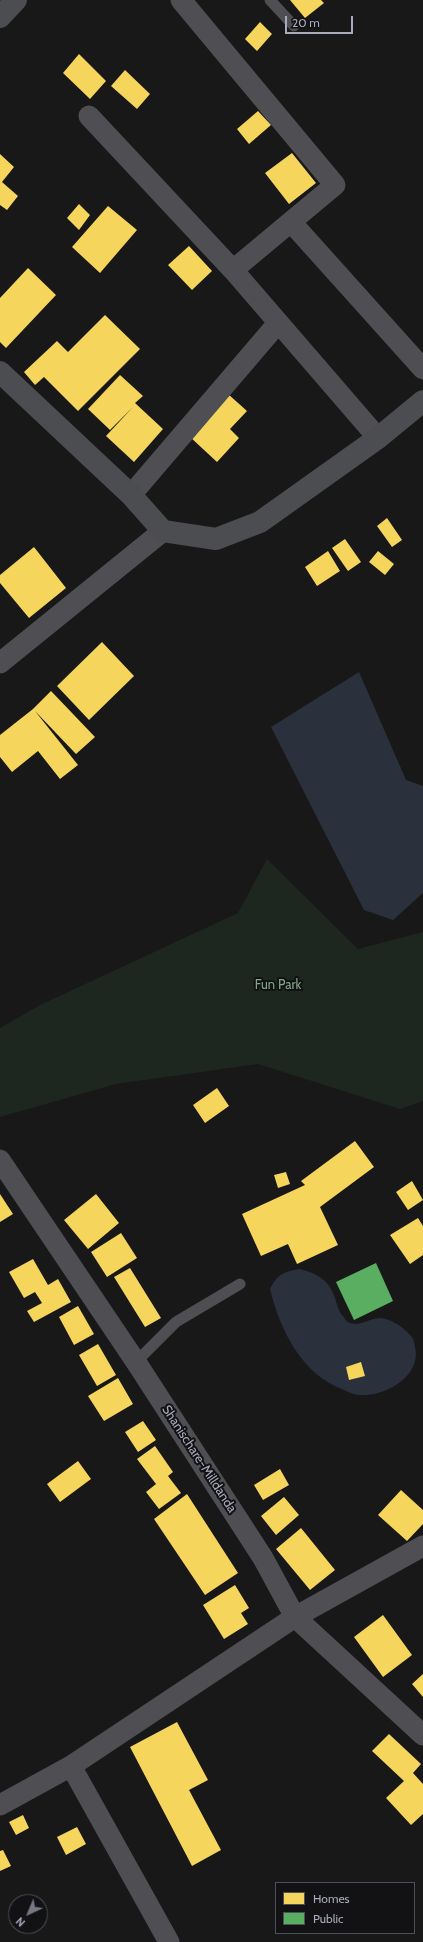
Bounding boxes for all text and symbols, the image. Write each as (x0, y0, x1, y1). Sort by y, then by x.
scale bar (287, 8, 355, 34)
text: 20 m (292, 15, 320, 30)
park label: Fun Park (255, 977, 301, 993)
street label: Shanischare-Milldanda (158, 1402, 240, 1516)
legend (275, 1882, 415, 1934)
text: Homes (313, 1891, 350, 1906)
north arrow (8, 1894, 48, 1934)
text: Public (313, 1911, 344, 1926)
text: N (13, 1914, 28, 1930)

